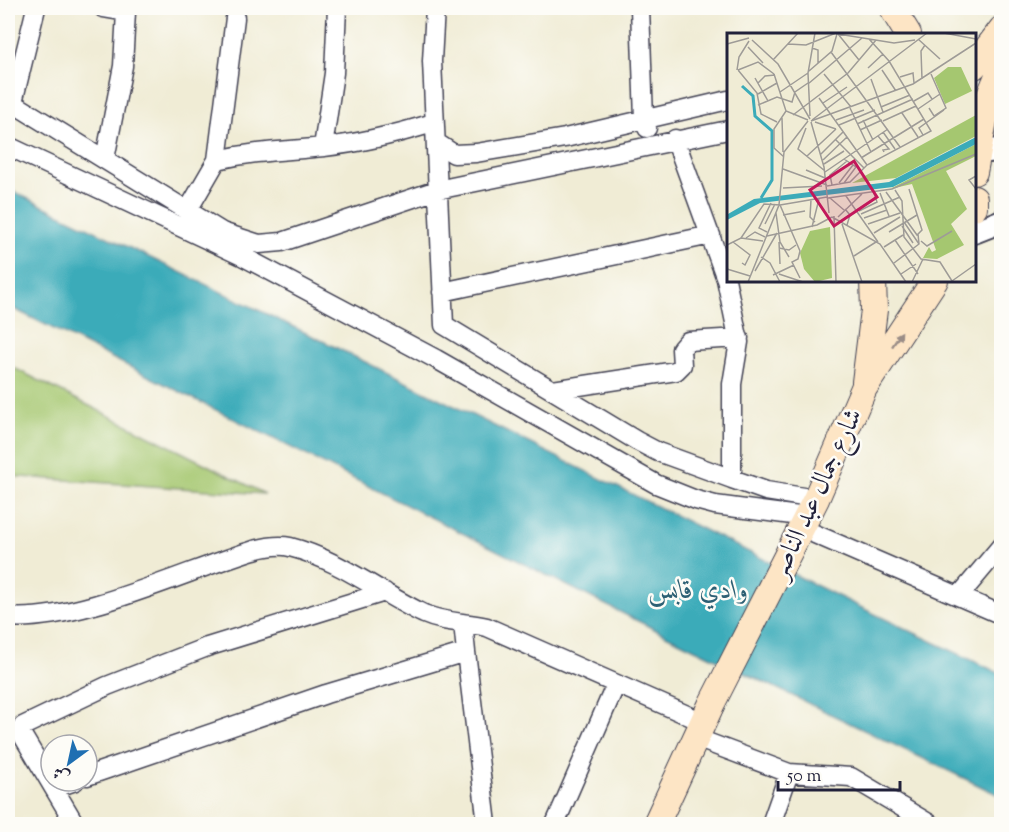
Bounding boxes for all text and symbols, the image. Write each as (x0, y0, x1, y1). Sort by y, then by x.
inset map (727, 33, 976, 282)
one-way arrow (892, 331, 903, 348)
street label: شارع جمال عبد الناصر (760, 403, 874, 588)
water label: وادي قابس (647, 572, 749, 611)
north arrow (39, 733, 99, 793)
scale bar (778, 754, 900, 792)
text: ش (49, 760, 75, 787)
text: 50 m (786, 764, 822, 790)

